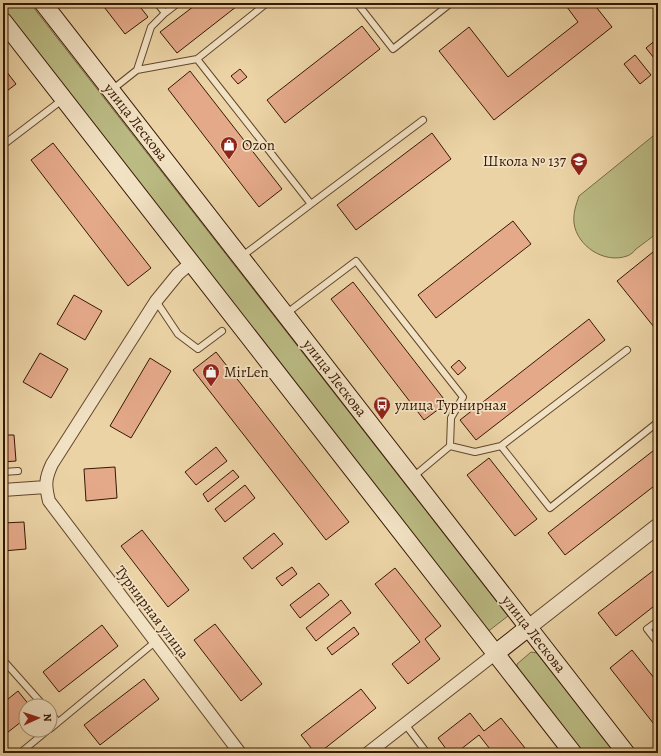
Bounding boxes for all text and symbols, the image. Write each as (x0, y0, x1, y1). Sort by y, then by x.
street label: улица Лескова (99, 78, 173, 165)
shop icon: Ozon (219, 135, 239, 160)
place label: Ozon (242, 135, 275, 155)
place label: Школа № 137 (483, 151, 567, 171)
school or university icon: Школа № 137 (569, 151, 589, 176)
street label: улица Лескова (298, 334, 372, 421)
shop icon: MirLen (201, 362, 221, 387)
place label: MirLen (224, 362, 269, 382)
bus stop icon: улица Турнирная (372, 395, 392, 420)
place label: улица Турнирная (394, 395, 507, 415)
street label: Турнирная улица (110, 561, 194, 663)
street label: улица Лескова (497, 590, 571, 677)
north arrow (18, 698, 58, 738)
text: N (40, 713, 55, 722)

